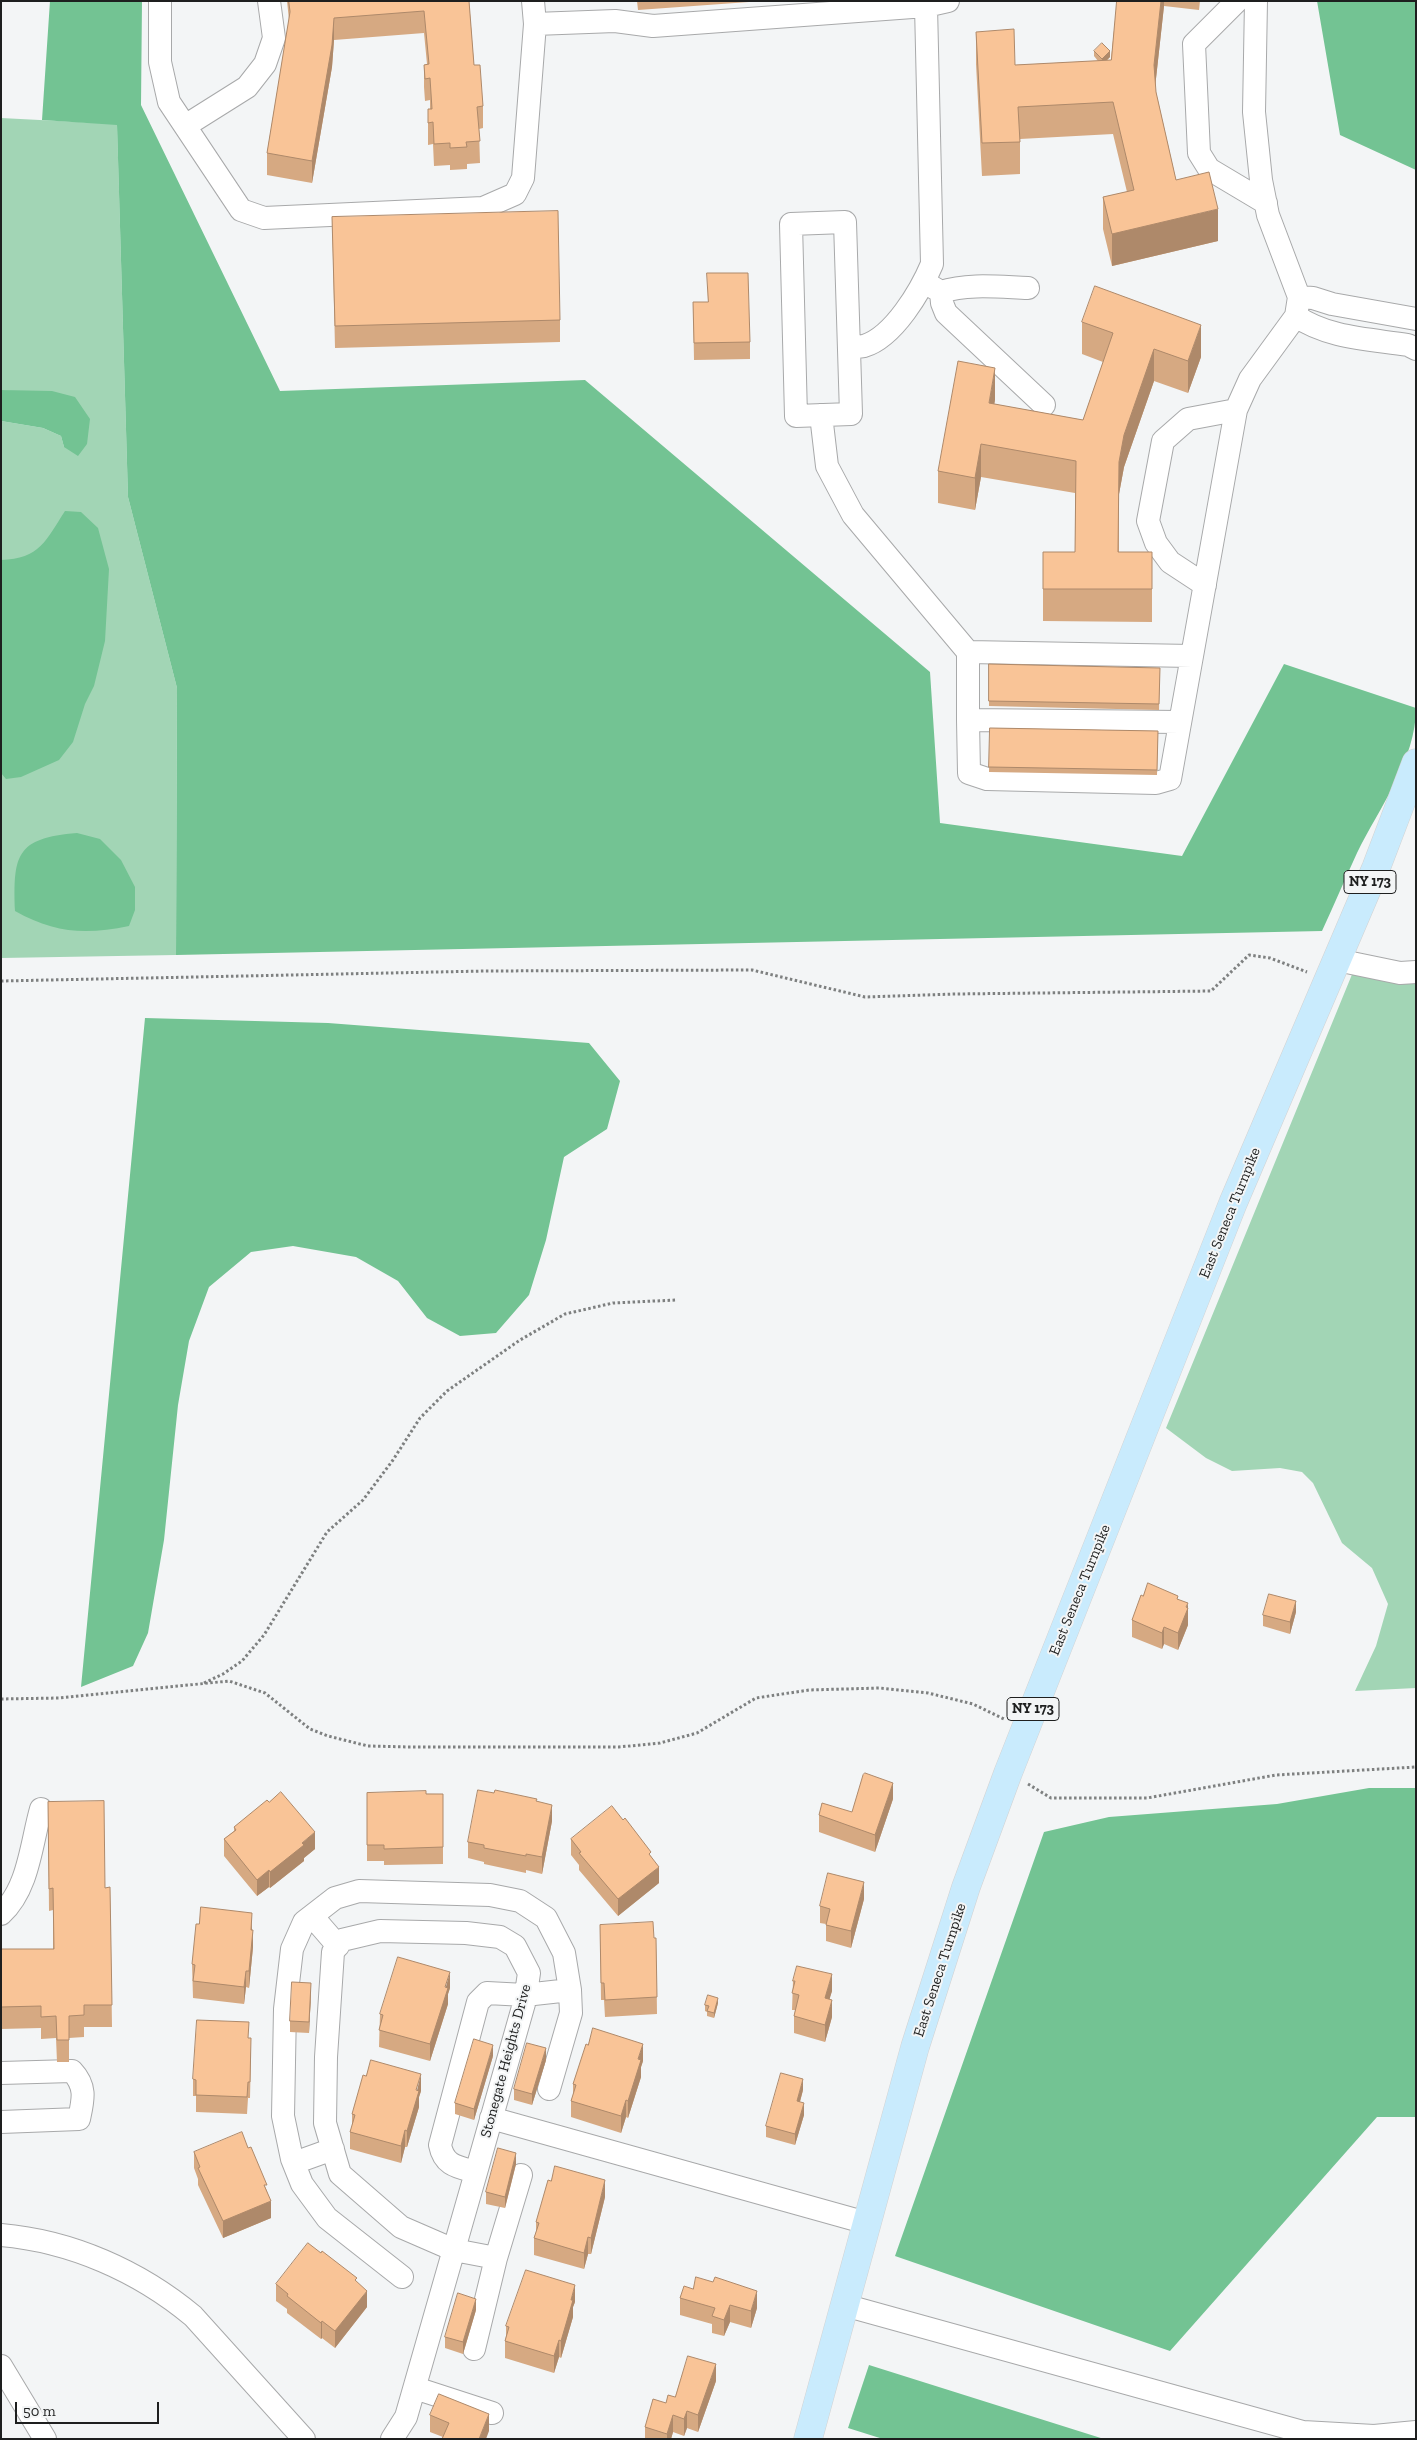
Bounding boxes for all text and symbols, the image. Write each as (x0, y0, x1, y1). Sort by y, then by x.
road number: NY 173 (1344, 870, 1396, 894)
street label: East Seneca Turnpike (1196, 1145, 1264, 1281)
street label: East Seneca Turnpike (1046, 1522, 1114, 1658)
road number: NY 173 (1007, 1698, 1059, 1720)
street label: East Seneca Turnpike (910, 1901, 970, 2039)
street label: Stonegate Heights Drive (477, 1982, 535, 2140)
scale bar (18, 2392, 161, 2424)
text: 50 m (23, 2402, 56, 2420)

